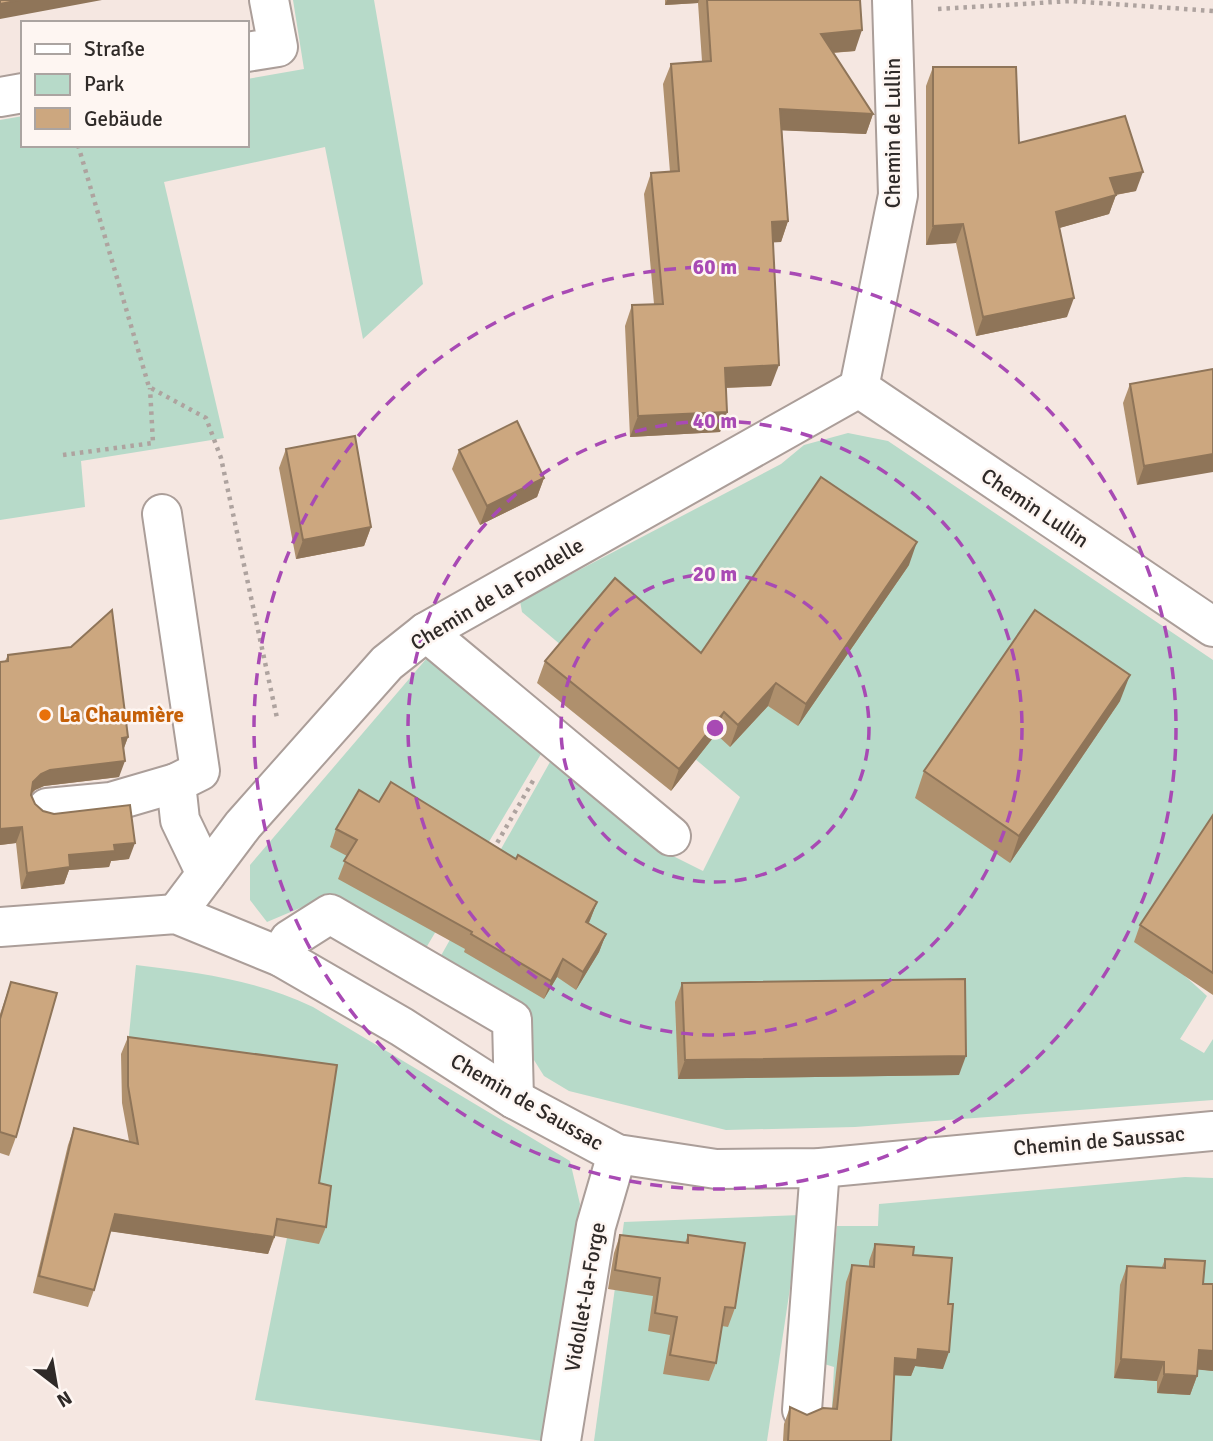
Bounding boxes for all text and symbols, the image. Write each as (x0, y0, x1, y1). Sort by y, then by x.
legend (21, 21, 248, 147)
text: Straße (84, 36, 145, 62)
street label: Chemin de Lullin (880, 58, 906, 208)
text: Park (84, 71, 125, 97)
text: Gebäude (84, 106, 163, 132)
text: 60 m (693, 254, 737, 280)
text: 40 m (693, 408, 737, 434)
street label: Chemin Lullin (976, 462, 1094, 554)
street label: Chemin de la Fondelle (406, 532, 588, 656)
text: 20 m (693, 561, 737, 587)
place label: La Chaumière (59, 702, 184, 728)
marker: La Chaumière (37, 707, 53, 723)
centre of rings (703, 716, 727, 740)
street label: Chemin de Saussac (446, 1048, 608, 1156)
street label: Chemin de Saussac (1012, 1121, 1186, 1161)
street label: Vidollet-la-Forge (559, 1220, 611, 1374)
north arrow (21, 1350, 91, 1420)
text: N (52, 1385, 76, 1412)

